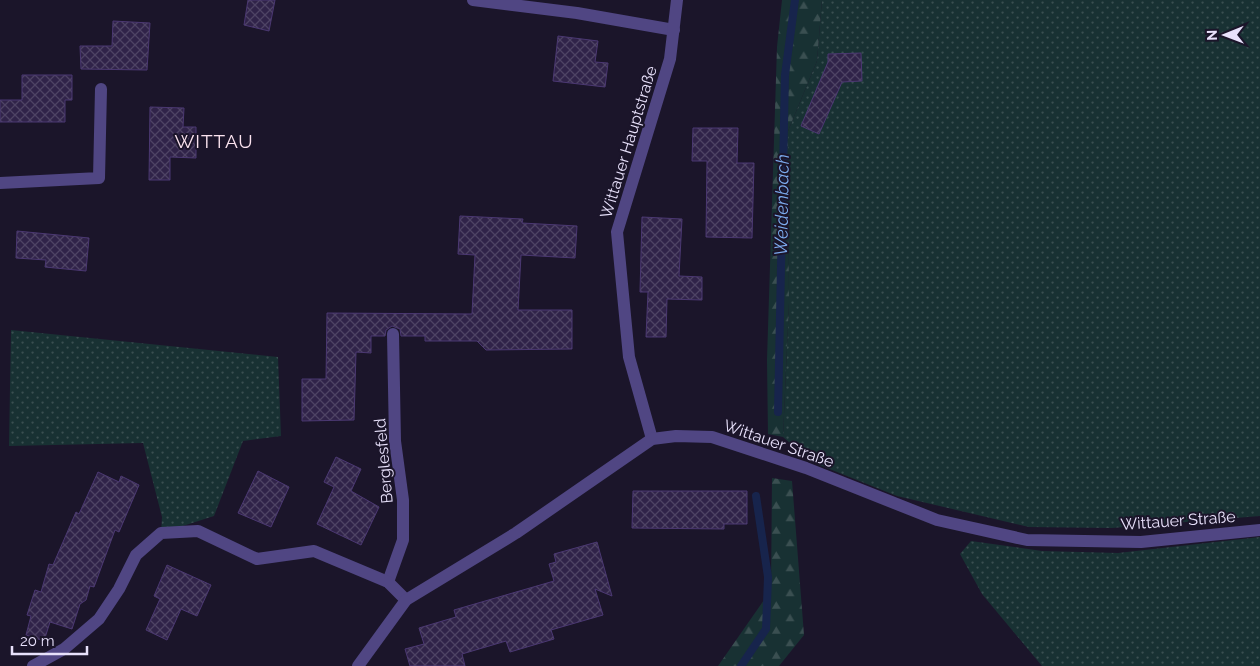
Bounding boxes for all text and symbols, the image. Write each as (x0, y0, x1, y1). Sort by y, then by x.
north arrow (1200, 10, 1250, 60)
text: N (1204, 30, 1220, 41)
street label: Wittauer Hauptstraße (596, 64, 661, 221)
district label: WITTAU (174, 130, 254, 152)
water label: Weidenbach (770, 154, 793, 256)
street label: Wittauer Straße (721, 416, 836, 471)
street label: Berglesfeld (370, 417, 397, 504)
street label: Wittauer Straße (1120, 507, 1236, 534)
scale bar (12, 624, 88, 656)
text: 20 m (20, 632, 55, 650)

